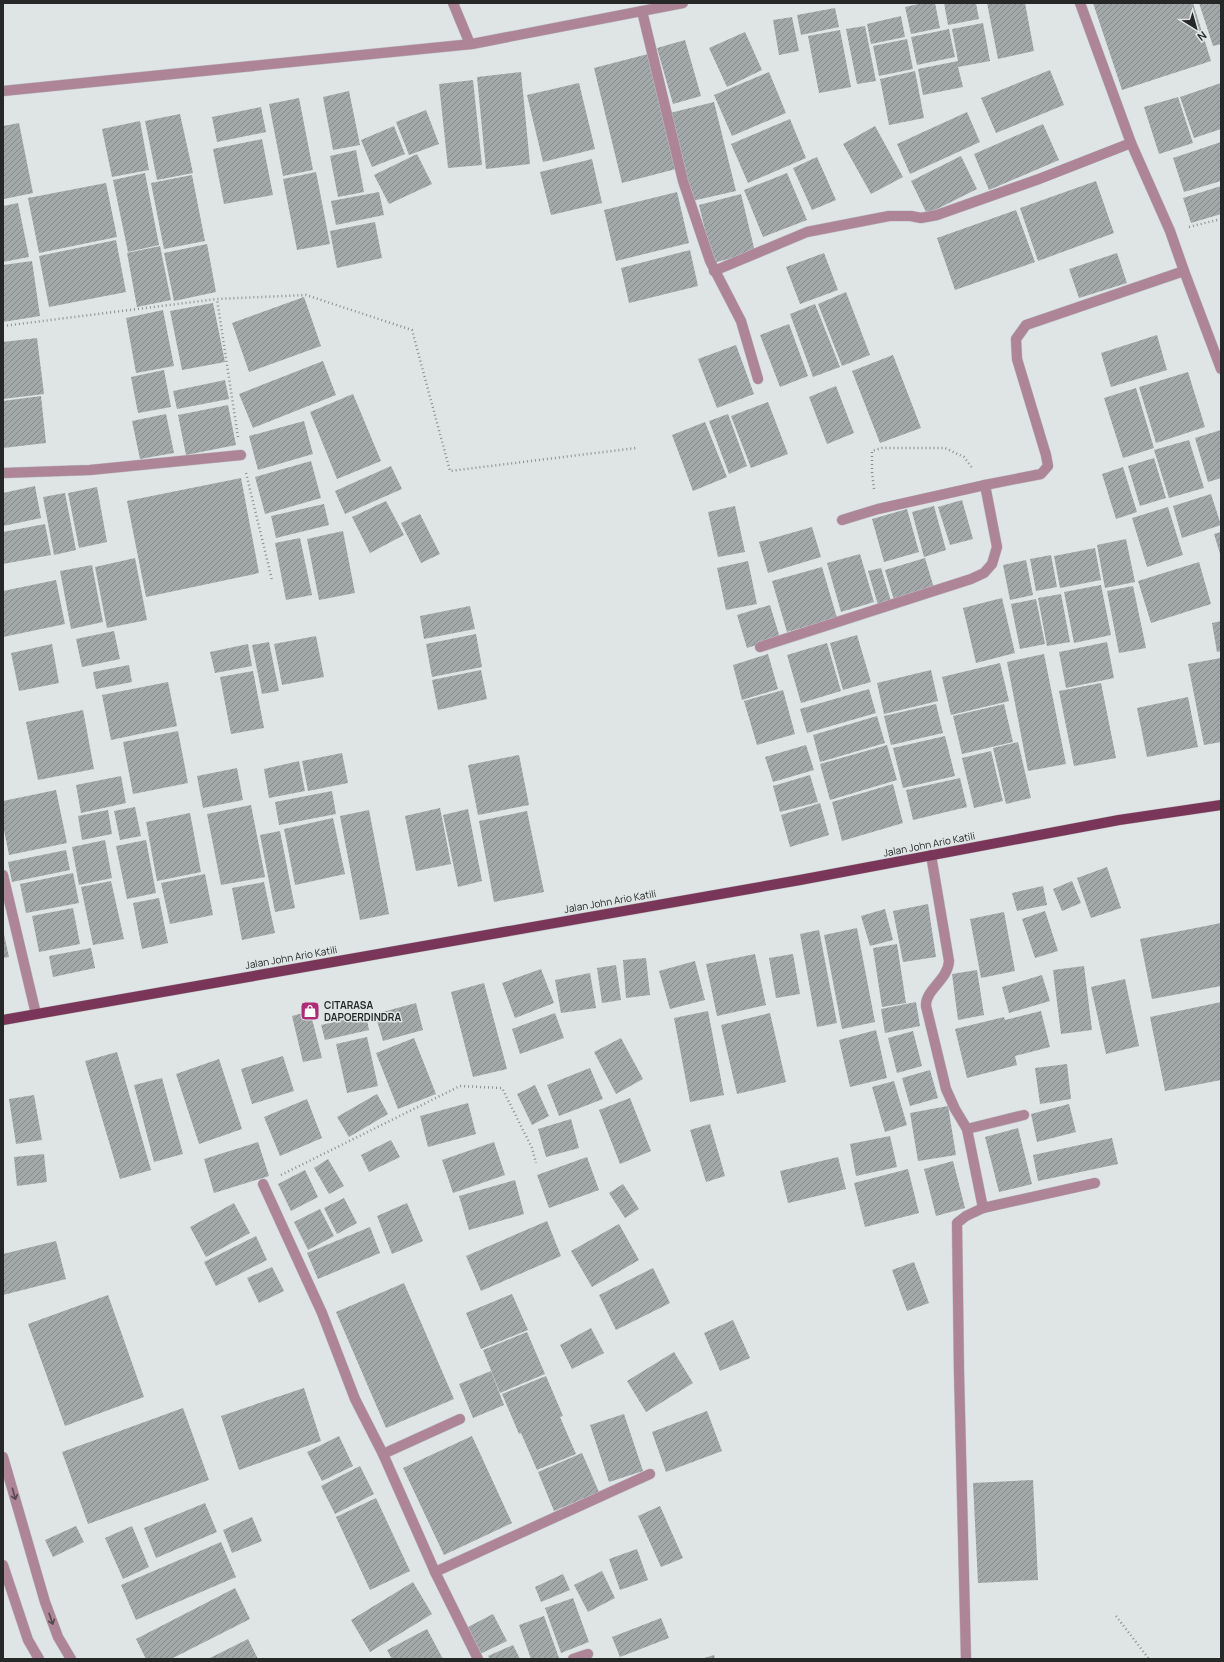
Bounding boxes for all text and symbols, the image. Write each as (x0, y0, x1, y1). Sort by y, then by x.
north arrow (1176, 8, 1216, 48)
text: N (1195, 28, 1210, 45)
street label: Jalan John Ario Katili (882, 828, 976, 860)
street label: Jalan John Ario Katili (563, 886, 657, 916)
street label: Jalan John Ario Katili (244, 942, 338, 972)
place label: CITARASA DAPOERDINDRA (324, 998, 401, 1024)
shop icon: CITARASA DAPOERDINDRA (299, 1000, 321, 1022)
one-way arrow (11, 1487, 18, 1500)
one-way arrow (48, 1612, 56, 1624)

